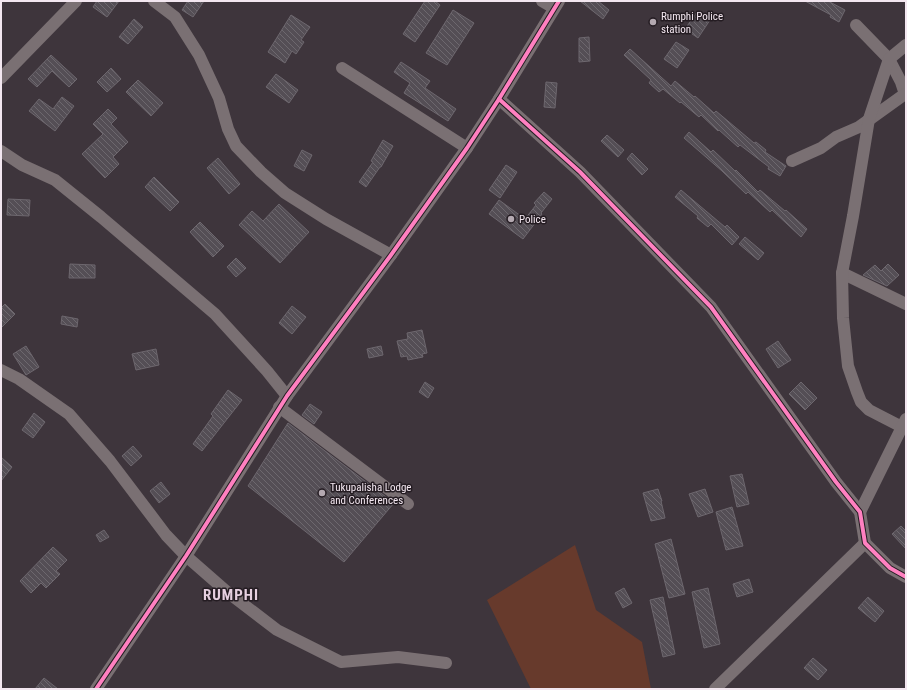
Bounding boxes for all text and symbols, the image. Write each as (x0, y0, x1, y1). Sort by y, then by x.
place label: Rumphi Police station (661, 10, 723, 36)
marker: Rumphi Police station (648, 17, 658, 27)
place label: Police (519, 213, 546, 226)
marker: Police (506, 214, 516, 224)
place label: Tukupalisha Lodge and Conferences (330, 481, 411, 507)
marker: Tukupalisha Lodge and Conferences (317, 488, 327, 498)
district label: RUMPHI (203, 586, 259, 604)

